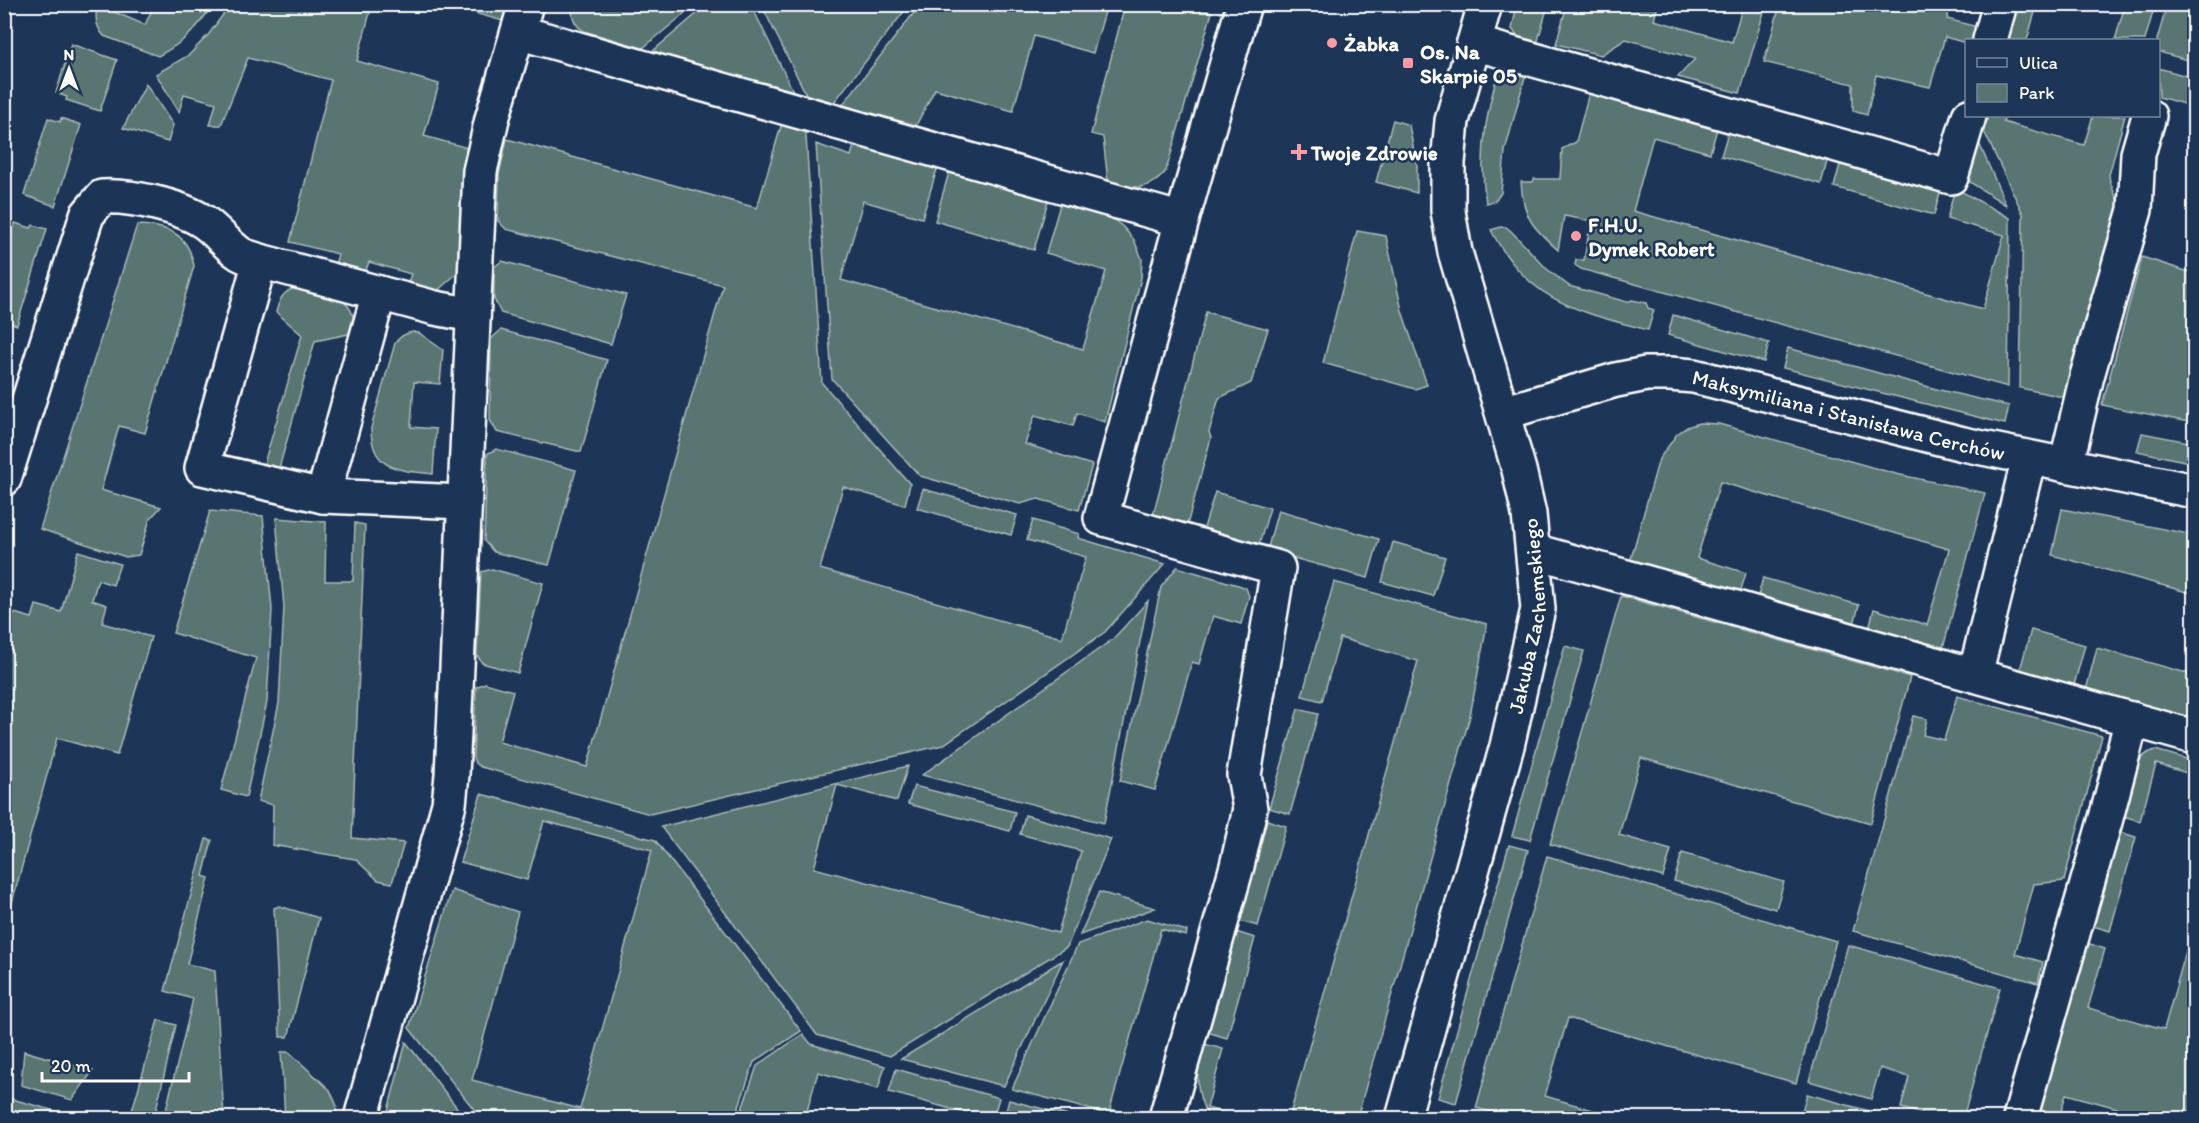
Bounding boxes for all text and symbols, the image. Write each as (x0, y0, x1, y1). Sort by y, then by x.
place label: Żabka (1344, 31, 1400, 56)
marker: Żabka (1325, 36, 1339, 50)
north arrow (39, 39, 99, 99)
place label: Os. Na Skarpie 05 (1420, 39, 1517, 89)
legend (1965, 39, 2160, 117)
text: N (64, 45, 74, 64)
text: Ulica (2019, 52, 2058, 74)
marker: Os. Na Skarpie 05 (1401, 56, 1415, 70)
text: Park (2019, 82, 2054, 104)
place label: Twoje Zdrowie (1310, 140, 1438, 166)
marker: Twoje Zdrowie (1292, 145, 1306, 159)
place label: F.H.U. Dymek Robert (1588, 212, 1715, 262)
marker: F.H.U. Dymek Robert (1569, 229, 1583, 243)
street label: Maksymiliana i Stanisława Cerchów (1690, 364, 2007, 465)
street label: Jakuba Zachemskiego (1502, 517, 1551, 716)
scale bar (42, 1045, 189, 1083)
text: 20 m (51, 1055, 91, 1077)

